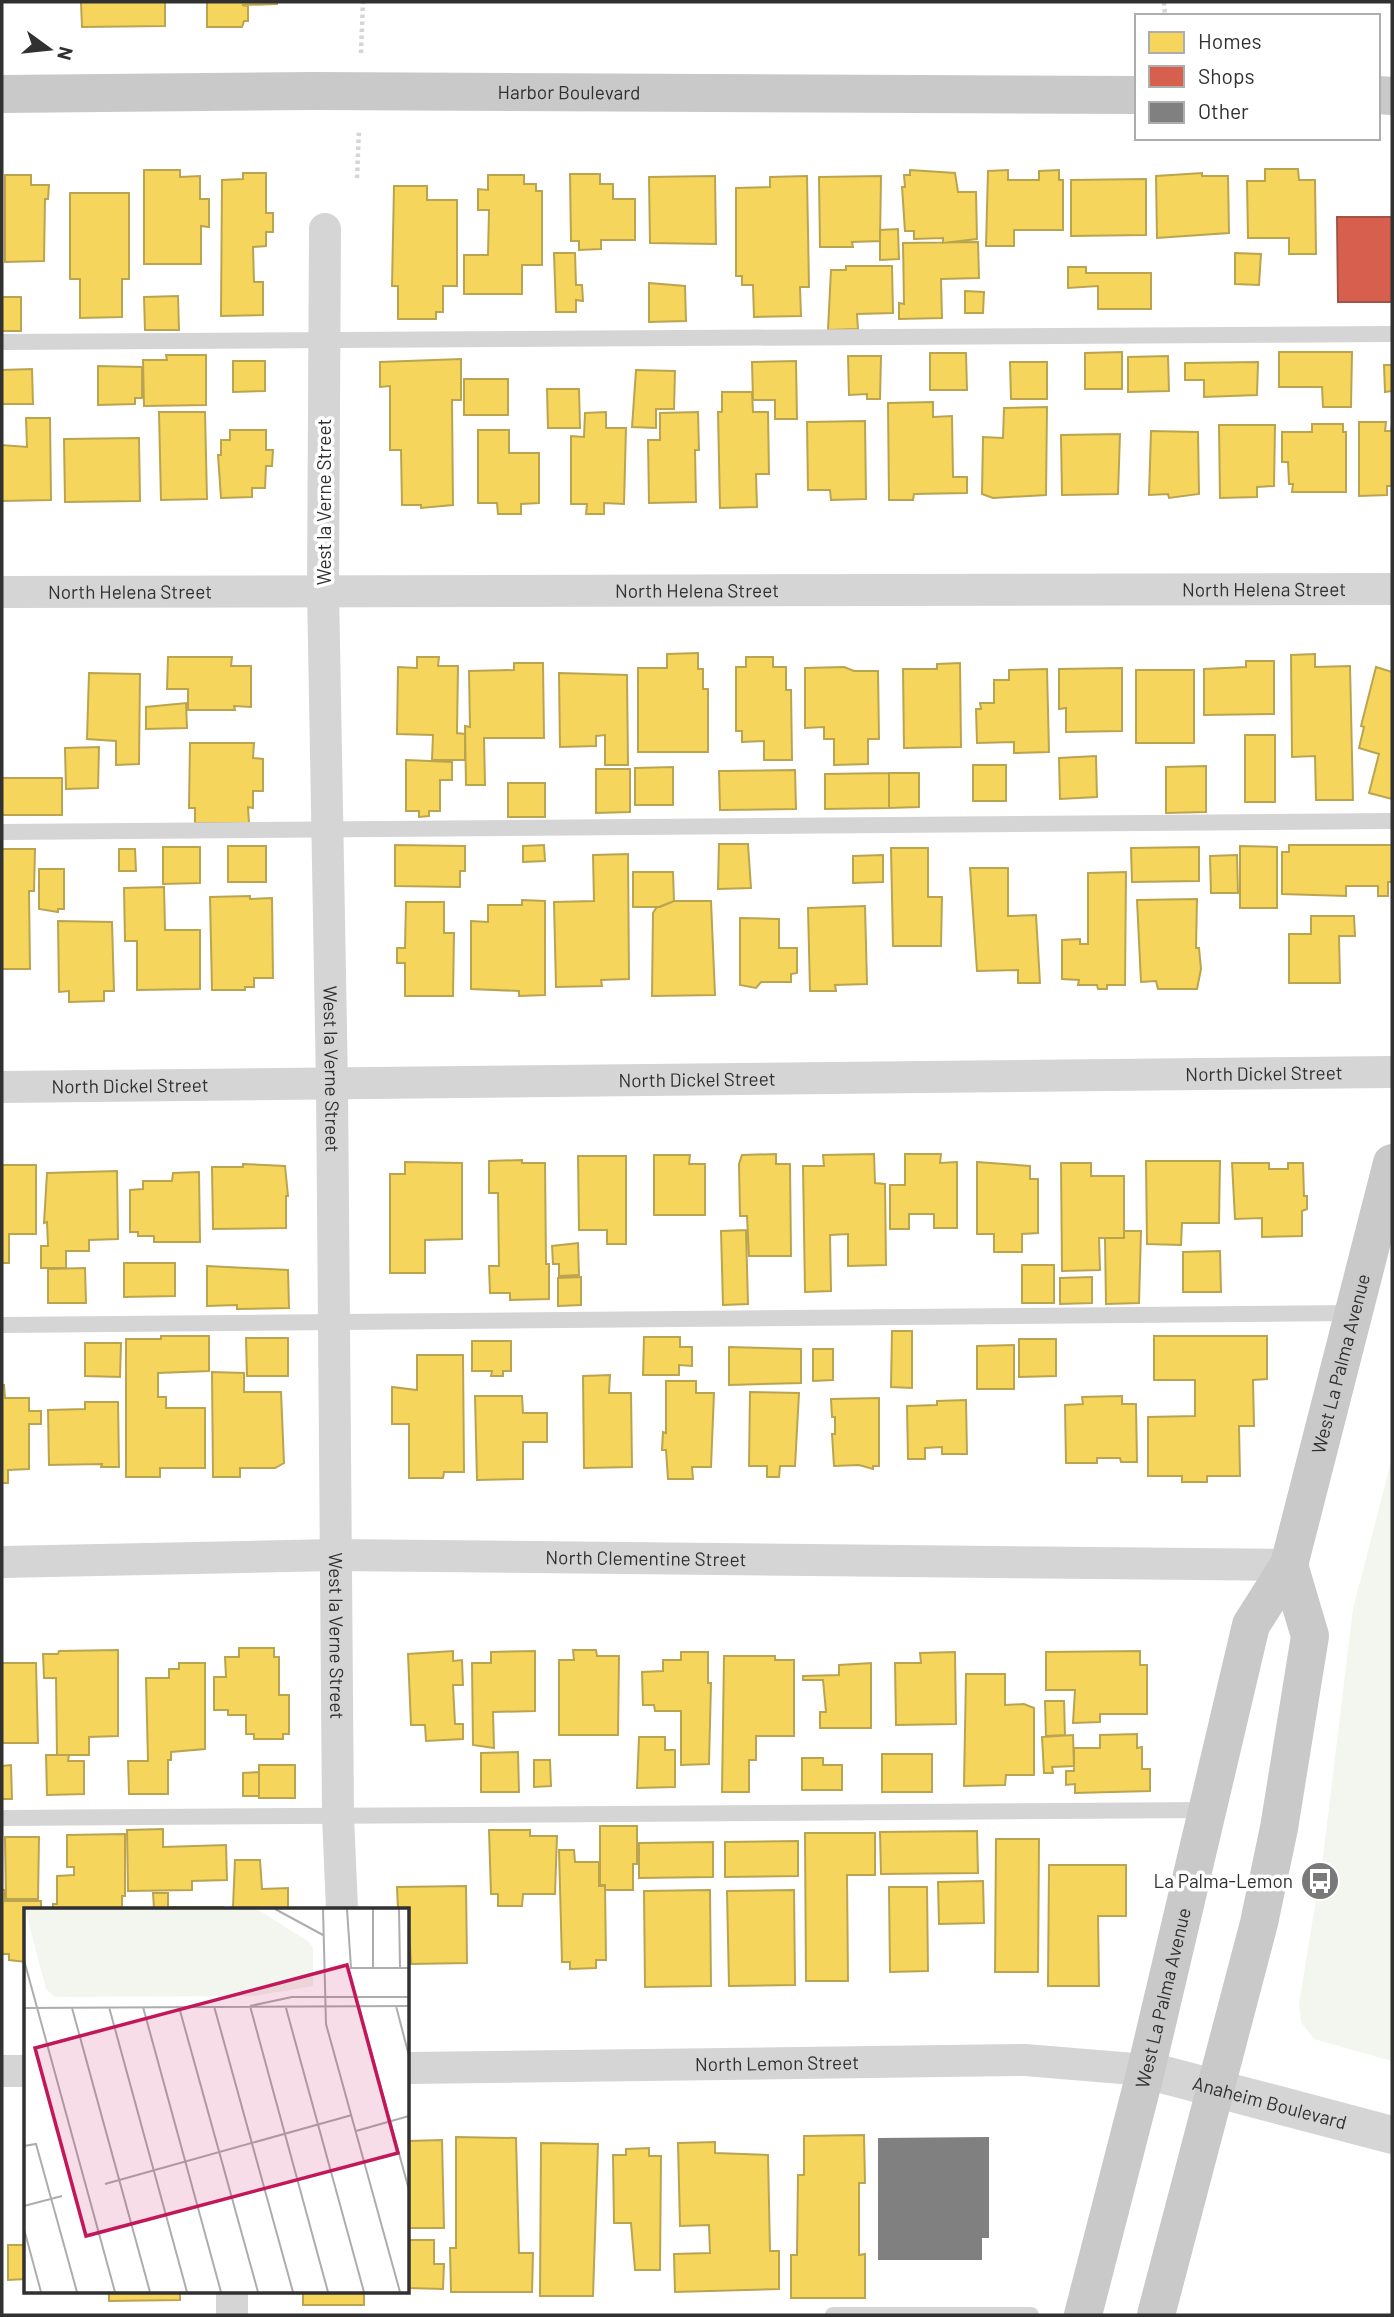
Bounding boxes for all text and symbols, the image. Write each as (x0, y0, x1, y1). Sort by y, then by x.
north arrow (14, 14, 84, 84)
legend (1135, 14, 1380, 140)
text: Homes (1198, 28, 1262, 53)
text: N (53, 44, 79, 63)
text: Shops (1198, 63, 1255, 88)
street label: Harbor Boulevard (497, 80, 640, 104)
text: Other (1198, 98, 1249, 123)
street label: West la Verne Street (312, 419, 335, 585)
street label: North Helena Street (1182, 577, 1346, 600)
street label: North Helena Street (615, 578, 779, 602)
street label: North Helena Street (48, 580, 212, 603)
street label: West la Verne Street (319, 985, 345, 1152)
street label: North Dickel Street (1185, 1061, 1343, 1085)
street label: North Dickel Street (618, 1067, 776, 1091)
street label: North Dickel Street (51, 1073, 209, 1097)
street label: West La Palma Avenue (1306, 1271, 1374, 1456)
street label: North Clementine Street (545, 1545, 747, 1570)
street label: West la Verne Street (325, 1552, 349, 1719)
bus stop icon: La Palma-Lemon (1299, 1860, 1341, 1902)
place label: La Palma-Lemon (1153, 1869, 1293, 1892)
street label: West La Palma Avenue (1130, 1905, 1195, 2091)
inset map (24, 1908, 410, 2292)
street label: North Lemon Street (695, 2050, 859, 2075)
street label: Anaheim Boulevard (1190, 2071, 1350, 2134)

